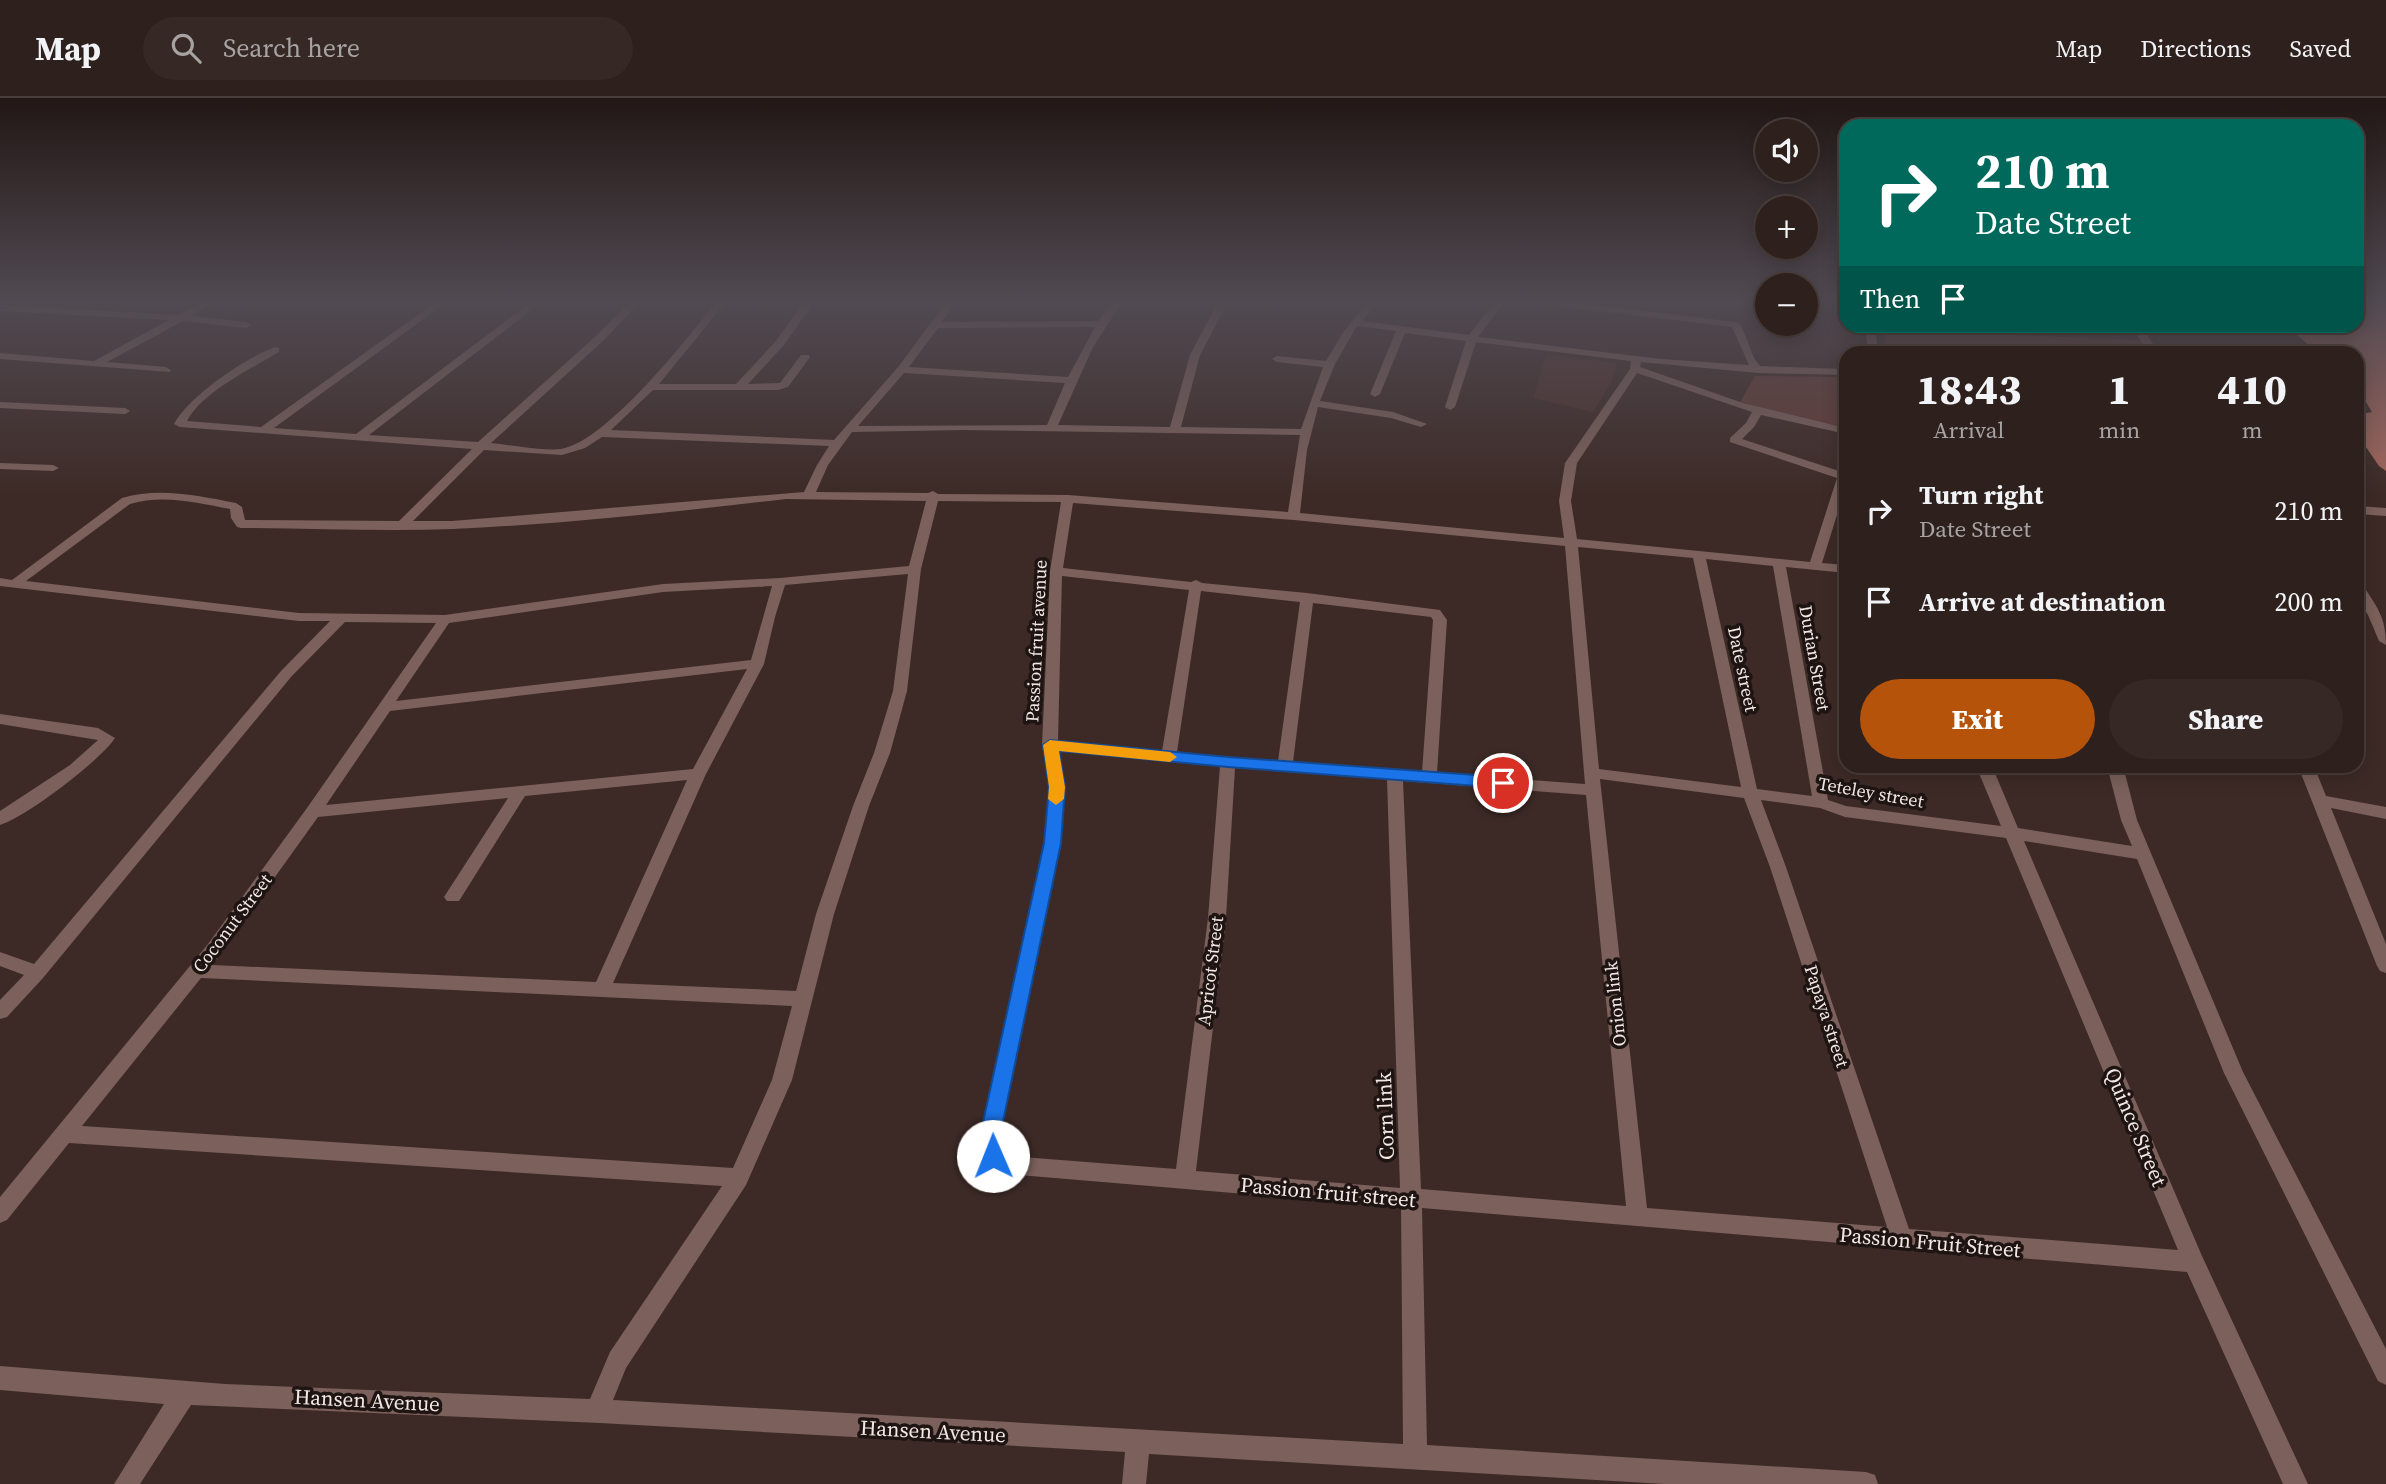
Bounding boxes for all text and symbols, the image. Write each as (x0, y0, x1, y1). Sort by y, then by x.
search box (143, 17, 633, 80)
text: Map (35, 26, 101, 71)
icon: search (167, 29, 205, 67)
text: Search here (223, 30, 360, 66)
text: Map (2055, 32, 2102, 65)
text: Directions (2140, 32, 2251, 65)
text: Saved (2289, 32, 2351, 65)
map controls (1755, 119, 1818, 336)
button: sound (1755, 119, 1818, 182)
text: 210 m (1975, 137, 2110, 204)
icon: right (1860, 147, 1951, 238)
button: + (1755, 196, 1818, 259)
text: Date Street (1975, 201, 2131, 245)
button: − (1755, 273, 1818, 336)
icon: arrive (1934, 280, 1972, 318)
text: Then (1860, 281, 1920, 317)
text: 18:43 (1916, 360, 2021, 418)
text: 1 (2108, 360, 2131, 418)
text: 410 (2217, 360, 2287, 418)
text: Arrival (1933, 414, 2004, 446)
text: min (2099, 414, 2140, 446)
text: m (2242, 414, 2262, 446)
text: Turn right (1919, 477, 2043, 513)
icon: right (1860, 492, 1898, 530)
text: 210 m (2275, 493, 2343, 529)
text: Date Street (1919, 513, 2031, 545)
street label: Passion fruit avenue (1019, 559, 1053, 723)
icon: arrive (1860, 583, 1898, 621)
text: Arrive at destination (1919, 584, 2166, 620)
text: 200 m (2275, 584, 2343, 620)
street label: Durian Street (1793, 603, 1837, 713)
street label: Date street (1722, 624, 1764, 714)
button: Exit (1860, 679, 2095, 759)
button: Share (2109, 679, 2343, 759)
pin (1473, 753, 1533, 813)
icon: arrive (1484, 764, 1522, 802)
street label: Teteley street (1816, 770, 1926, 814)
street label: Coconut Street (187, 868, 278, 978)
street label: Apricot Street (1191, 915, 1229, 1027)
street label: Onion link (1598, 960, 1632, 1048)
street label: Papaya street (1799, 962, 1855, 1071)
street label: Quince Street (2098, 1063, 2174, 1191)
street label: Corn link (1369, 1071, 1401, 1160)
position arrow (956, 1119, 1030, 1193)
street label: Passion fruit street (1239, 1170, 1417, 1214)
street label: Passion Fruit Street (1838, 1220, 2022, 1264)
street label: Hansen Avenue (293, 1382, 441, 1418)
street label: Hansen Avenue (859, 1413, 1007, 1449)

